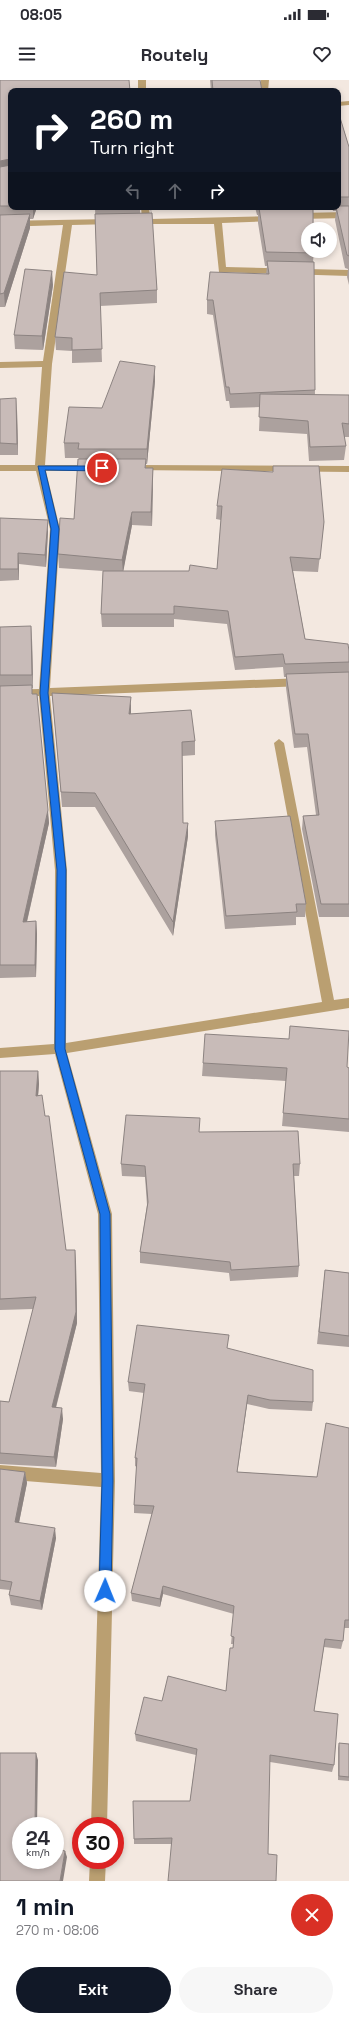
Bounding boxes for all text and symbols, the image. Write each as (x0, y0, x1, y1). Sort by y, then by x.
text: 08:05 (20, 5, 62, 24)
icon: menu (16, 43, 38, 65)
text: Routely (141, 43, 208, 66)
icon: heart (311, 43, 333, 65)
text: 260 m (90, 101, 173, 137)
icon: right (24, 104, 76, 156)
text: Turn right (90, 136, 174, 159)
icon: left (122, 180, 144, 202)
icon: ahead (164, 180, 186, 202)
icon: right (206, 180, 228, 202)
map controls (301, 222, 337, 258)
button: sound (301, 222, 337, 258)
pin (85, 451, 119, 485)
icon: arrive (91, 457, 113, 479)
position arrow (84, 1570, 126, 1612)
speed limit sign: 30 (72, 1817, 124, 1869)
text: 24 (26, 1825, 50, 1851)
text: km/h (26, 1846, 50, 1859)
text: 1 min (16, 1891, 75, 1922)
button: close (291, 1894, 333, 1936)
text: 270 m · 08:06 (16, 1922, 99, 1939)
button: Exit (16, 1967, 171, 2013)
button: Share (179, 1967, 333, 2013)

